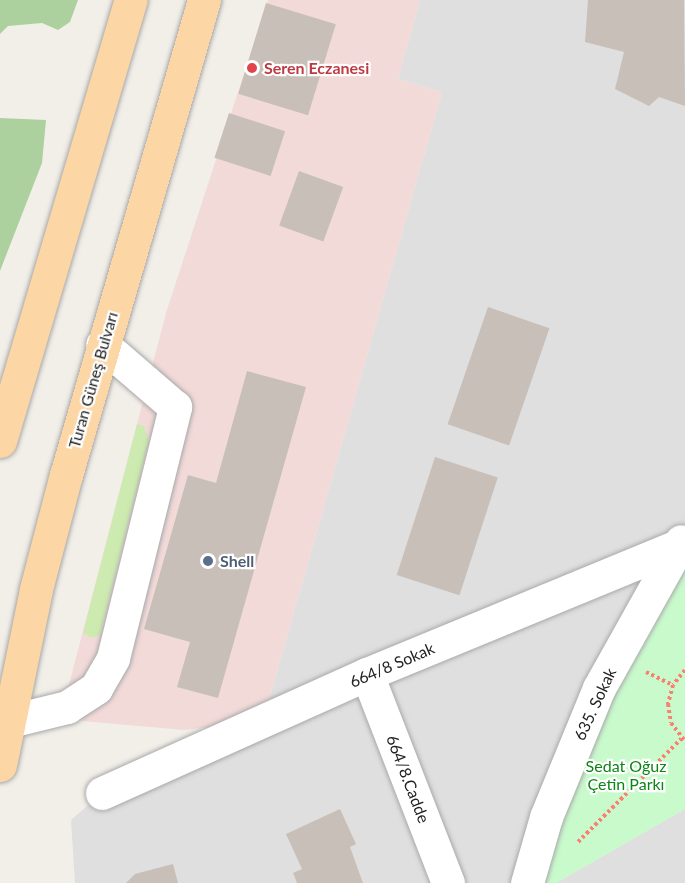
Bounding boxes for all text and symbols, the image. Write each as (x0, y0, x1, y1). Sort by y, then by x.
place label: Seren Eczanesi (264, 58, 369, 78)
marker: Seren Eczanesi (245, 61, 259, 75)
street label: Turan Güneş Bulvarı (64, 310, 122, 450)
place label: Shell (220, 551, 254, 571)
marker: Shell (201, 554, 215, 568)
street label: 664/8 Sokak (347, 639, 437, 691)
street label: 635. Sokak (570, 665, 620, 743)
street label: 664/8.Cadde (382, 732, 434, 826)
park label: Sedat Oğuz Çetin Parkı (586, 756, 666, 794)

